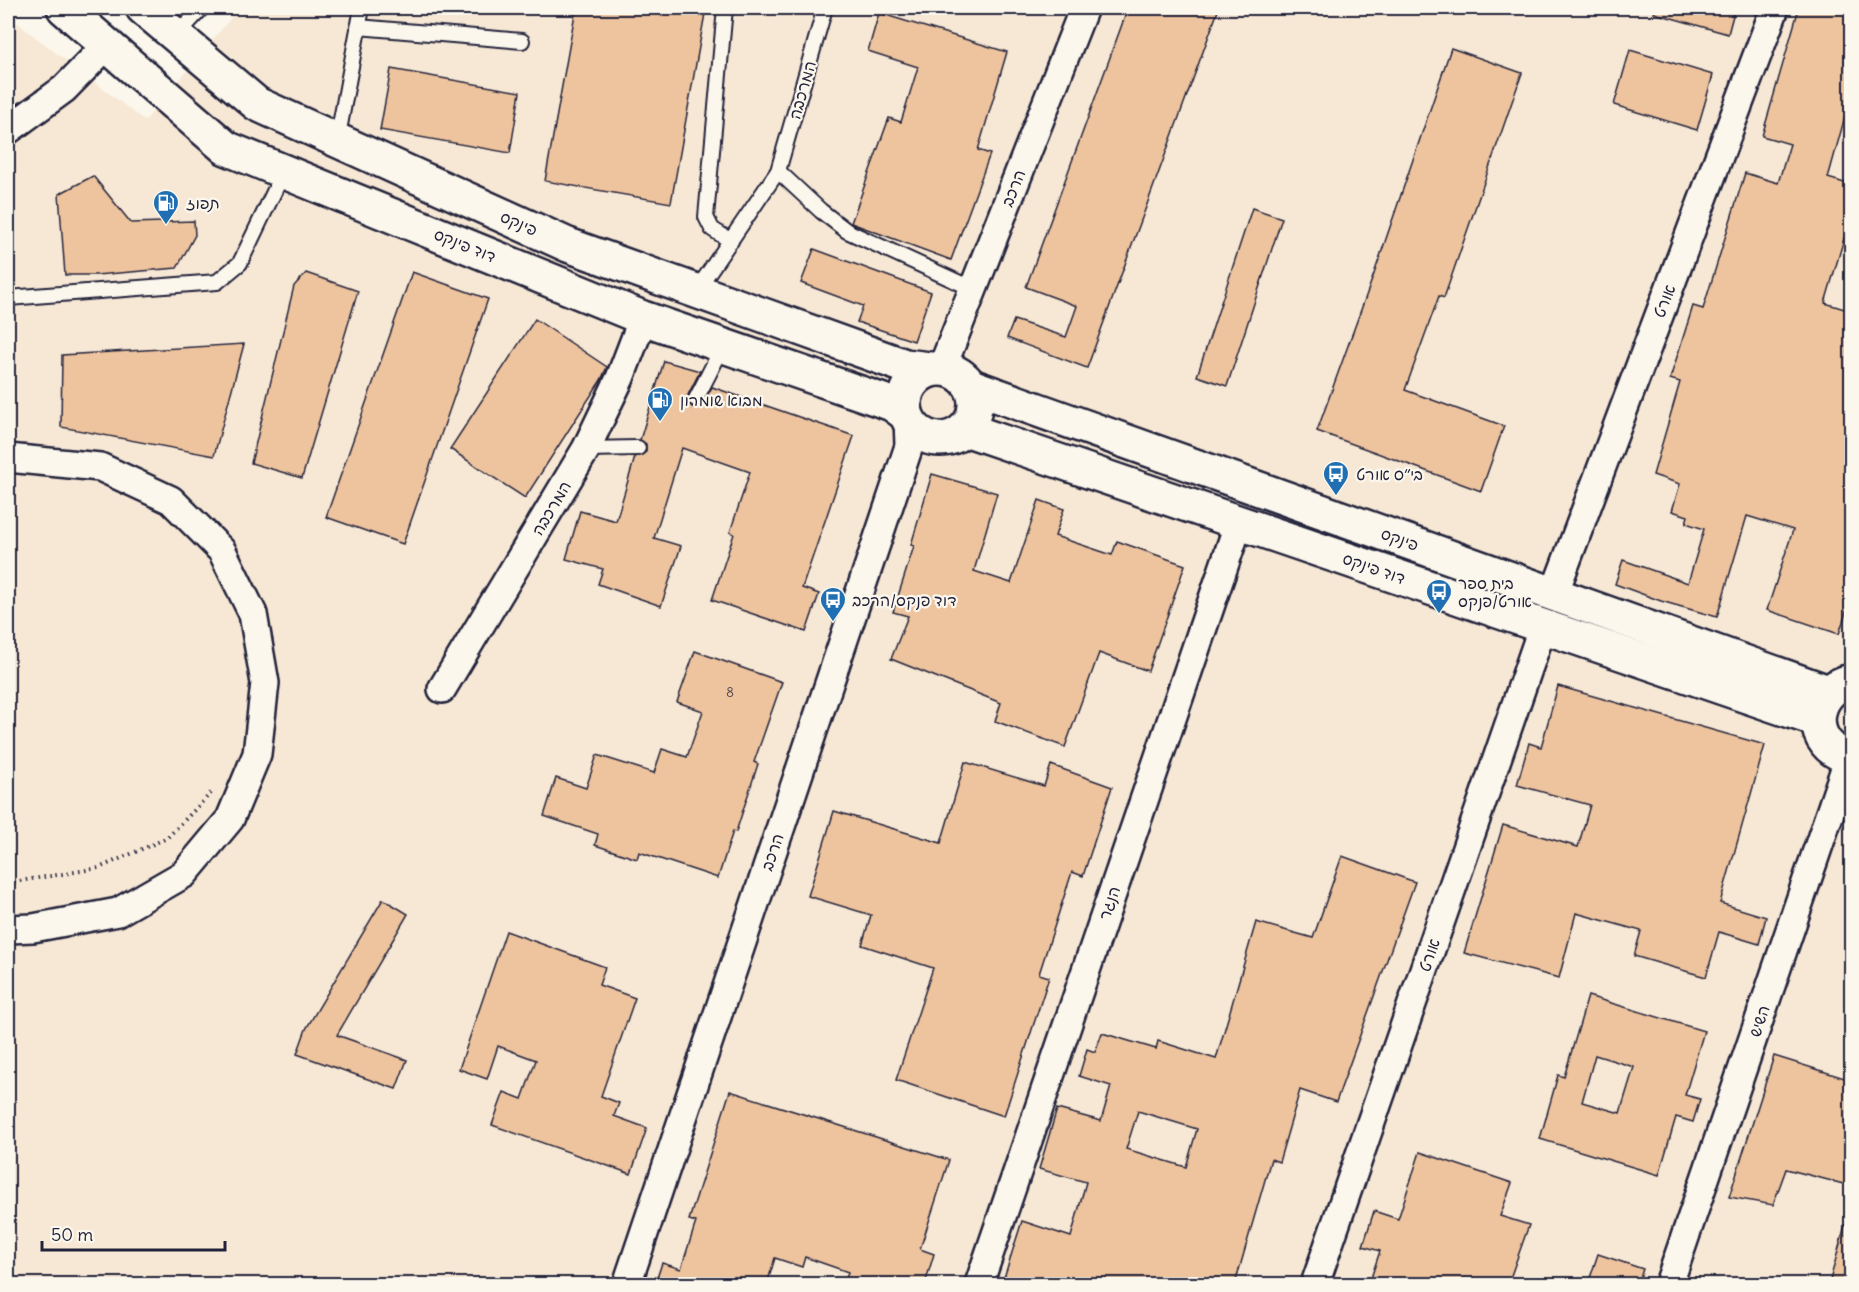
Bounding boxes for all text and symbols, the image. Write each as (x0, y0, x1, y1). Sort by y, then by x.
street label: המרכבה (784, 58, 820, 122)
street label: הרכב (997, 167, 1029, 209)
fuel station icon: תפוז (151, 188, 181, 226)
place label: תפוז (186, 193, 220, 213)
street label: פינקס (497, 206, 541, 240)
street label: דוד פינקס (431, 224, 499, 266)
street label: אורט (1649, 282, 1679, 320)
fuel station icon: מבוא שומרון (645, 385, 675, 423)
place label: מבוא שומרון (680, 390, 762, 411)
bus stop icon: בי״ס אורט (1321, 459, 1351, 497)
place label: בי״ס אורט (1356, 464, 1423, 484)
street label: המרכבה (527, 477, 575, 539)
street label: פינקס (1378, 523, 1422, 555)
street label: דוד פינקס (1340, 548, 1408, 588)
place label: בית ספר אורט/פנקס (1458, 573, 1532, 611)
bus stop icon: בית ספר אורט/פנקס (1424, 577, 1454, 615)
bus stop icon: דוד פנקס/הרכב (818, 585, 848, 623)
place label: דוד פנקס/הרכב (852, 590, 956, 610)
house number: 8 (726, 683, 734, 701)
street label: הרכב (756, 831, 788, 873)
street label: הנגר (1094, 883, 1124, 923)
street label: אורט (1414, 936, 1444, 974)
street label: השיש (1744, 1003, 1774, 1039)
scale bar (42, 1214, 225, 1252)
text: 50 m (51, 1223, 93, 1246)

